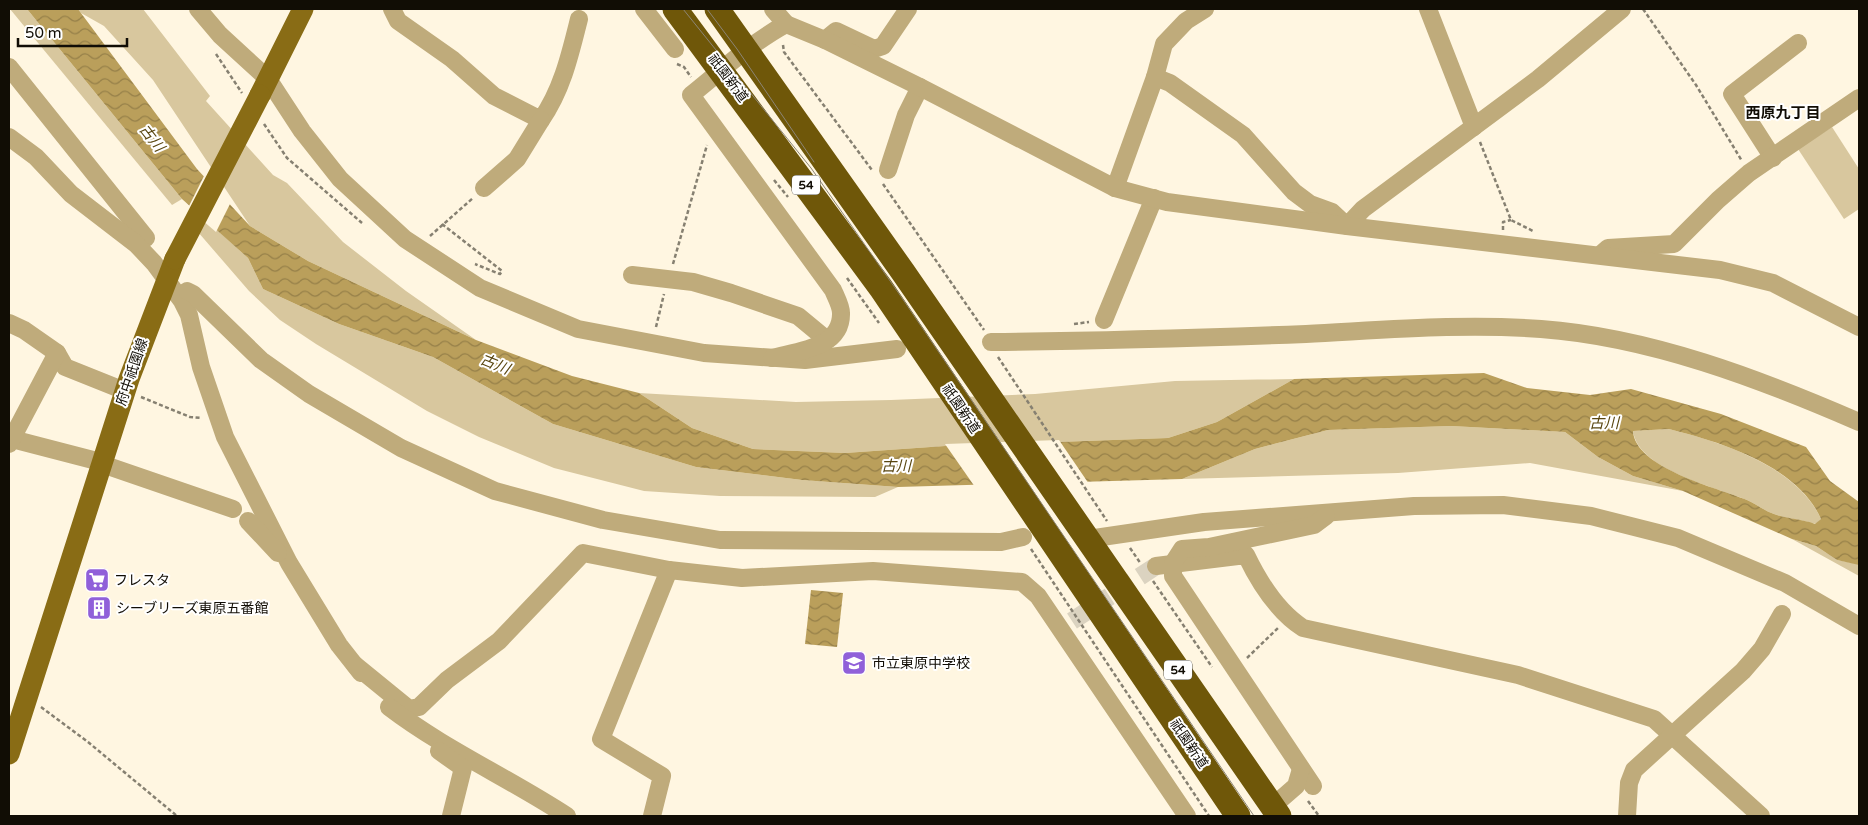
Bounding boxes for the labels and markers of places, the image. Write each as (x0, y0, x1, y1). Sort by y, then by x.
supermarket icon: フレスタ (84, 567, 110, 593)
place label: フレスタ (114, 572, 170, 589)
building icon: シーブリーズ東原五番館 (86, 595, 112, 621)
place label: シーブリーズ東原五番館 (116, 600, 268, 617)
school or university icon: 市立東原中学校 (841, 650, 867, 676)
place label: 市立東原中学校 (872, 655, 970, 672)

